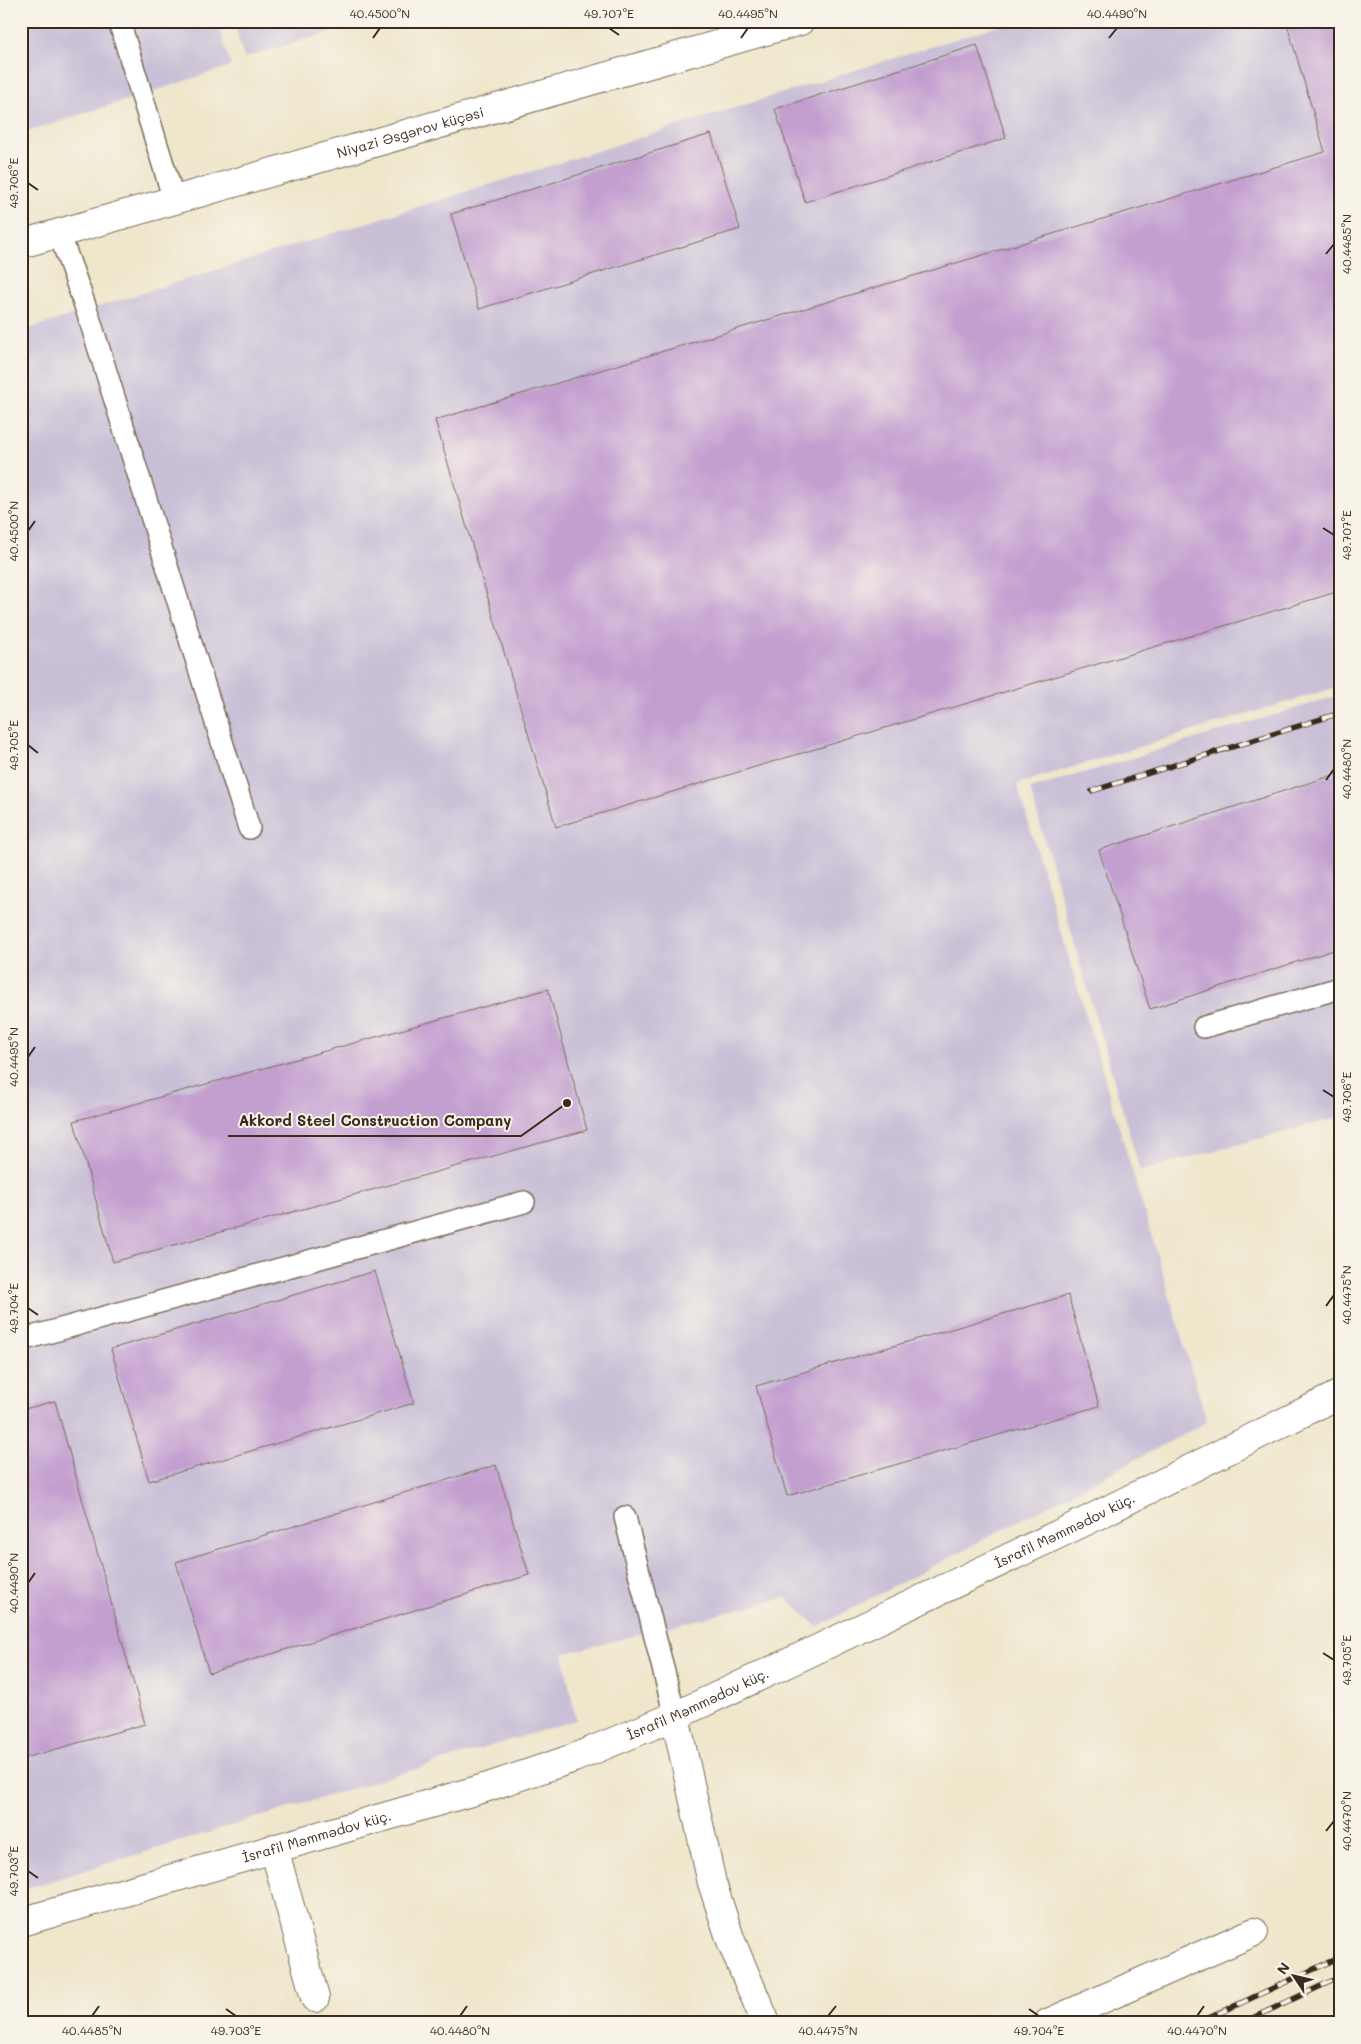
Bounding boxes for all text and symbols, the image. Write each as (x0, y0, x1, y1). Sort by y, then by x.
text: 40.4500°N (350, 5, 410, 21)
text: 49.707°E (584, 5, 634, 21)
text: 40.4495°N (718, 5, 778, 21)
text: 40.4490°N (1087, 5, 1147, 21)
street label: Niyazi Əsgərov küçəsi (334, 102, 486, 162)
text: 49.706°E (5, 158, 21, 208)
text: 40.4485°N (1338, 214, 1354, 274)
text: 40.4500°N (5, 501, 21, 561)
text: 49.707°E (1338, 510, 1354, 560)
text: 49.705°E (5, 720, 21, 770)
text: 40.4480°N (1338, 739, 1354, 799)
text: 40.4495°N (5, 1027, 21, 1087)
text: 49.706°E (1338, 1072, 1354, 1122)
callout: Akkord Steel Construction Company (228, 1106, 521, 1136)
text: Akkord Steel Construction Company (239, 1110, 511, 1130)
text: 40.4475°N (1338, 1265, 1354, 1325)
text: 49.704°E (5, 1283, 21, 1333)
street label: İsrafil Məmmədov küç. (991, 1488, 1138, 1572)
text: 40.4490°N (5, 1553, 21, 1613)
text: 49.705°E (1338, 1635, 1354, 1685)
street label: İsrafil Məmmədov küç. (624, 1663, 772, 1744)
text: 40.4470°N (1338, 1791, 1354, 1851)
street label: İsrafil Məmmədov küç. (240, 1805, 393, 1866)
text: 49.703°E (5, 1846, 21, 1896)
north arrow (1268, 1952, 1318, 2002)
text: N (1272, 1958, 1294, 1978)
text: 40.4485°N (62, 2022, 122, 2038)
text: 49.703°E (211, 2022, 261, 2038)
text: 40.4480°N (430, 2022, 490, 2038)
text: 40.4475°N (798, 2022, 858, 2038)
text: 49.704°E (1014, 2022, 1064, 2038)
text: 40.4470°N (1167, 2022, 1227, 2038)

